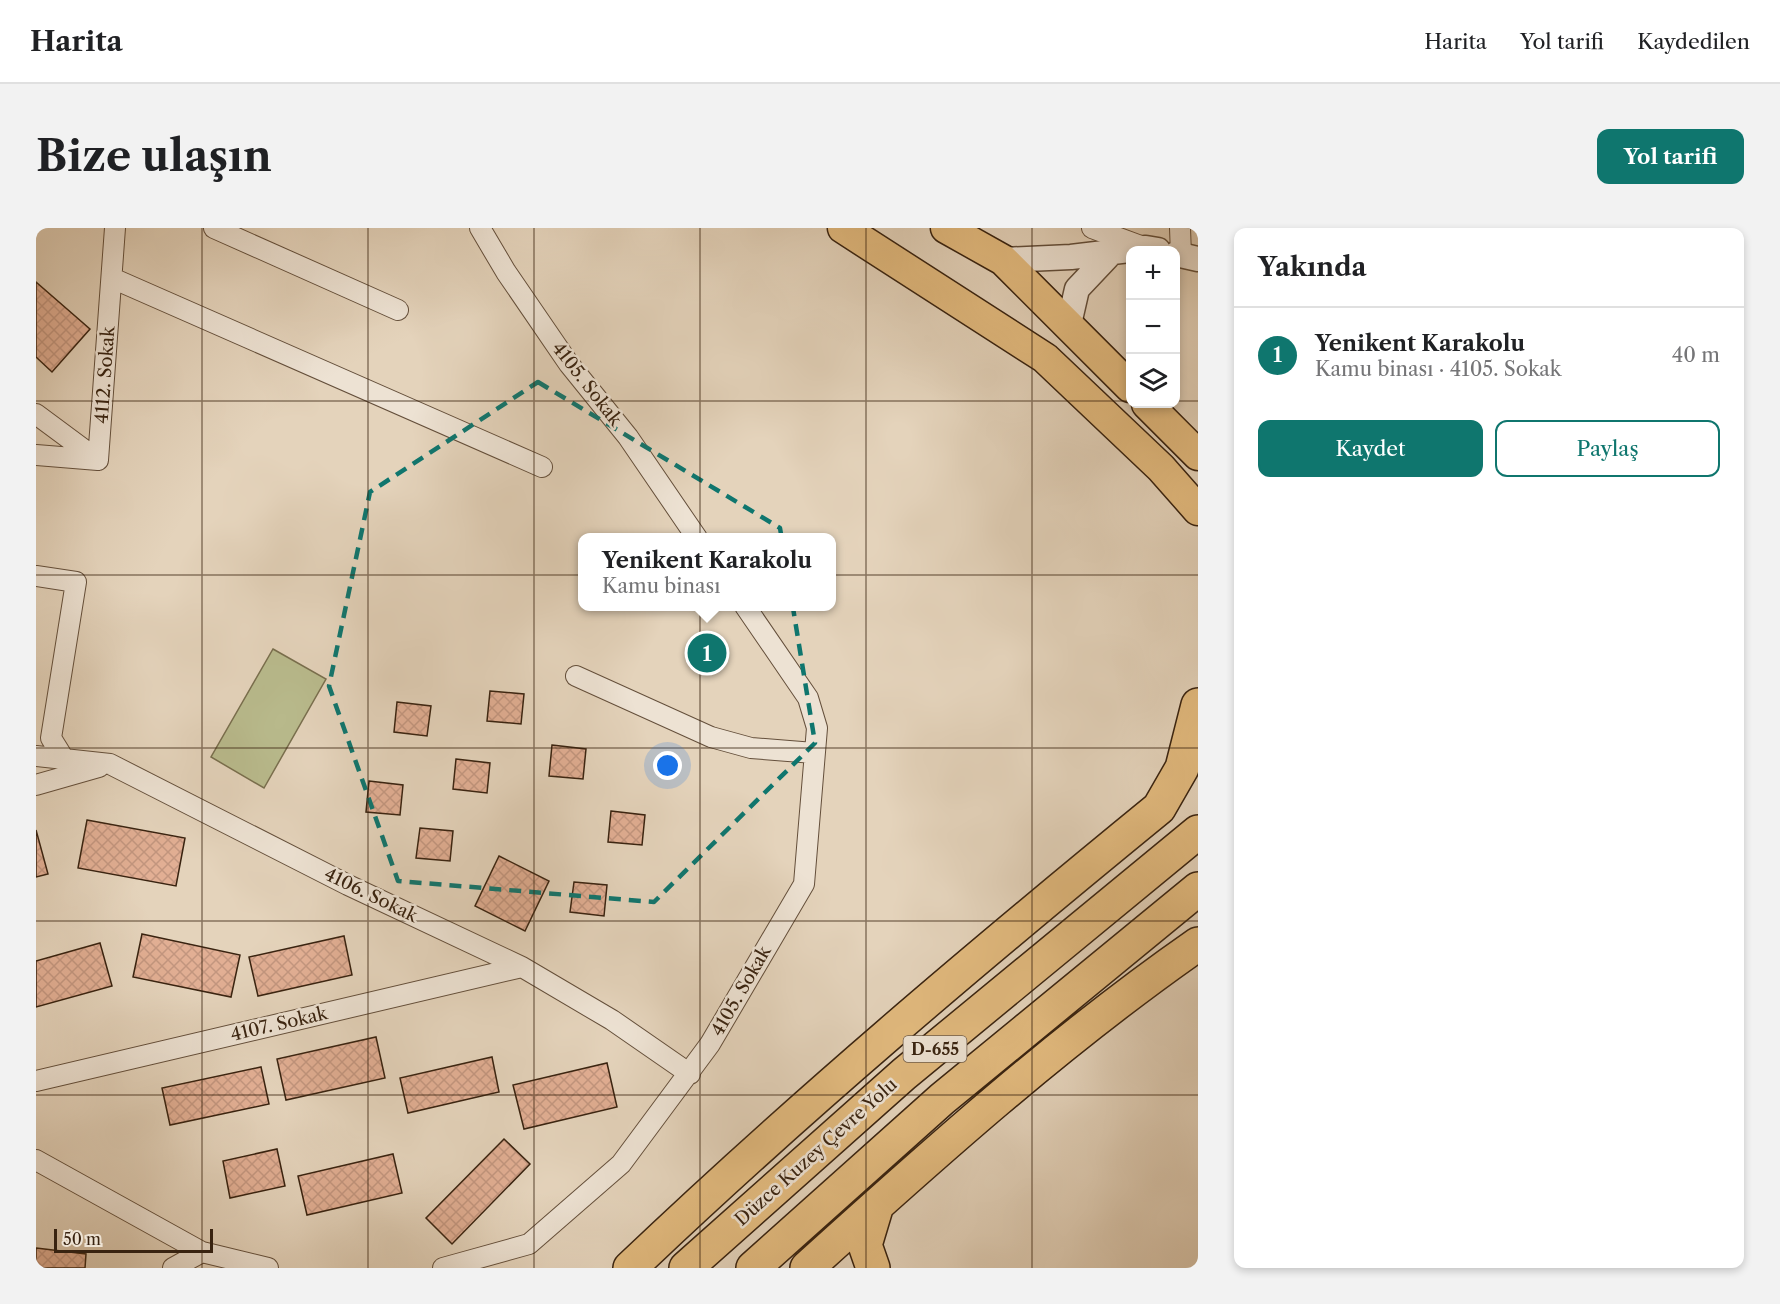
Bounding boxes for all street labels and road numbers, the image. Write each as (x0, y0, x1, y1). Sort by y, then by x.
street label: 4112. Sokak (91, 324, 119, 424)
street label: 4105. Sokak (547, 338, 628, 432)
street label: 4106. Sokak (321, 863, 423, 928)
street label: 4105. Sokak (706, 941, 776, 1040)
street label: 4107. Sokak (229, 1002, 331, 1046)
road number: D-655 (904, 1036, 966, 1062)
street label: Düzce Kuzey Çevre Yolu (730, 1073, 902, 1231)

